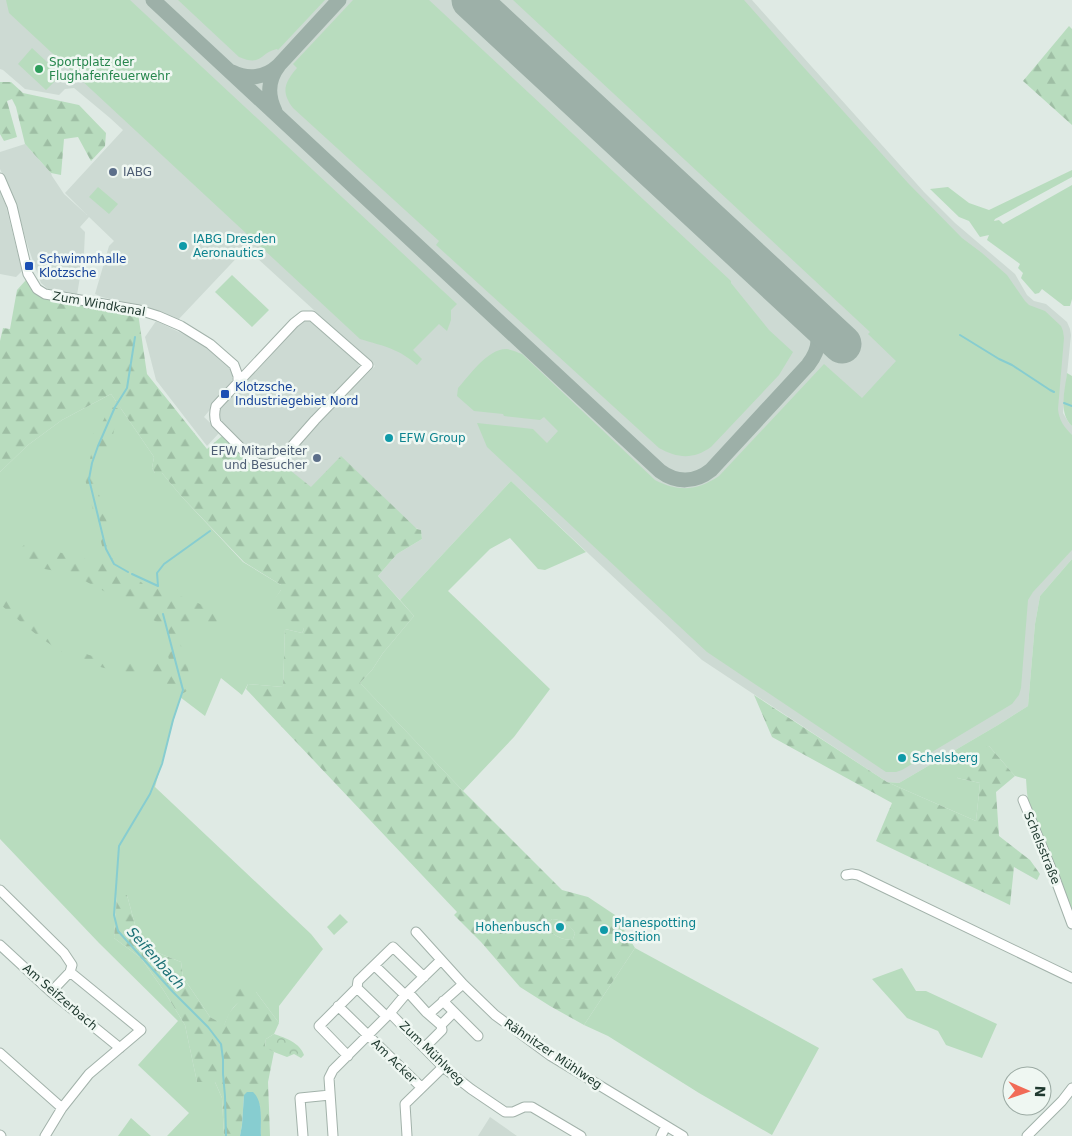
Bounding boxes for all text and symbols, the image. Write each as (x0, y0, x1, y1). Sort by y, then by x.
place label: Sportplatz der Flughafenfeuerwehr (49, 55, 170, 83)
marker: Sportplatz der Flughafenfeuerwehr (33, 63, 45, 75)
place label: IABG (123, 165, 152, 179)
marker: IABG (107, 166, 119, 178)
place label: IABG Dresden Aeronautics (193, 232, 276, 260)
marker: IABG Dresden Aeronautics (177, 240, 189, 252)
place label: Schwimmhalle Klotzsche (39, 252, 126, 280)
marker: Schwimmhalle Klotzsche (23, 260, 35, 272)
street label: Zum Windkanal (52, 289, 146, 319)
place label: Klotzsche, Industriegebiet Nord (235, 380, 359, 408)
marker: Klotzsche, Industriegebiet Nord (219, 388, 231, 400)
place label: EFW Group (399, 431, 466, 445)
marker: EFW Group (383, 432, 395, 444)
place label: EFW Mitarbeiter und Besucher (211, 444, 307, 472)
marker: EFW Mitarbeiter und Besucher (311, 452, 323, 464)
place label: Schelsberg (912, 751, 978, 765)
marker: Schelsberg (896, 752, 908, 764)
street label: Schelsstraße (1021, 810, 1063, 886)
place label: Planespotting Position (614, 916, 696, 944)
place label: Hohenbusch (475, 920, 550, 934)
marker: Hohenbusch (554, 921, 566, 933)
water label: Seifenbach (124, 924, 188, 992)
marker: Planespotting Position (598, 924, 610, 936)
street label: Am Seifzerbach (20, 961, 100, 1033)
street label: Rähnitzer Mühlweg (501, 1016, 605, 1092)
street label: Zum Mühlweg (397, 1018, 467, 1088)
street label: Am Acker (369, 1036, 419, 1086)
north arrow (1002, 1066, 1052, 1116)
text: N (1032, 1085, 1048, 1098)

